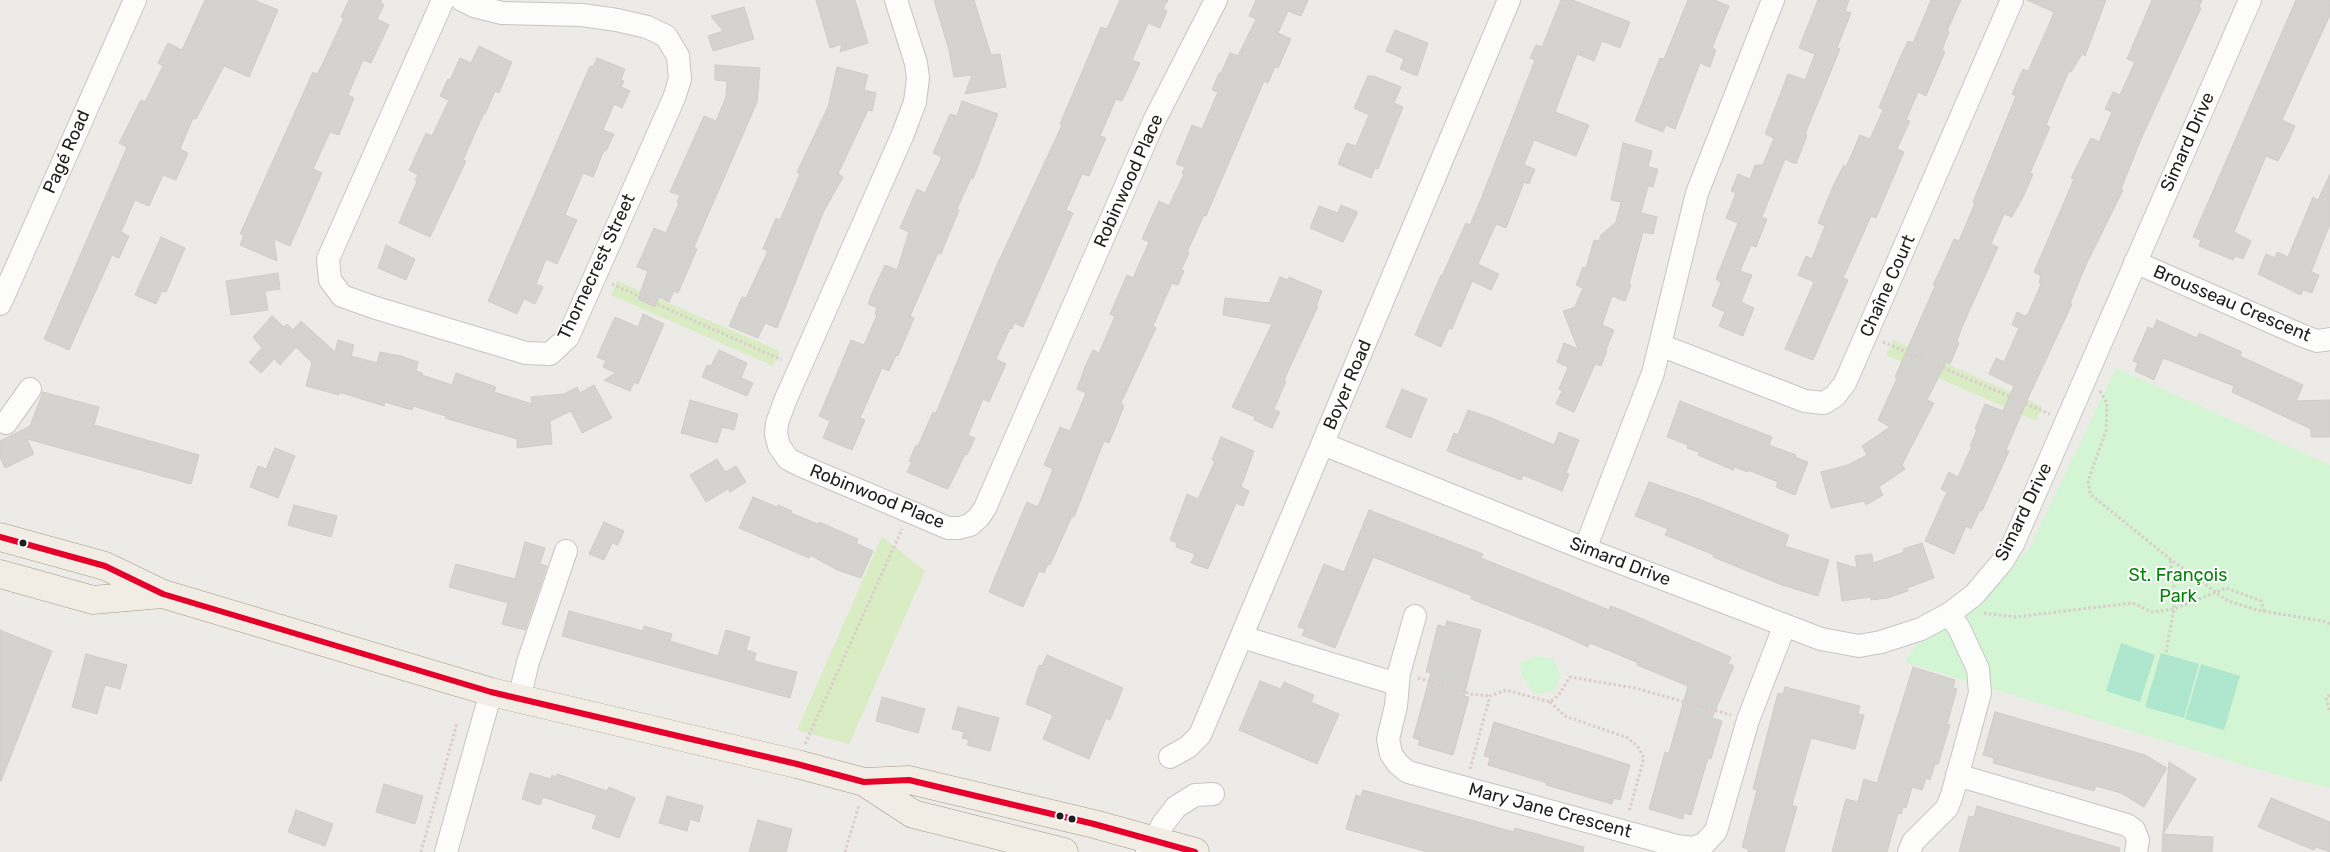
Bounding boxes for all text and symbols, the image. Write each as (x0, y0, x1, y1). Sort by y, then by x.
street label: Simard Drive (2156, 89, 2220, 195)
street label: Pagé Road (39, 107, 95, 197)
street label: Robinwood Place (1090, 111, 1168, 251)
street label: Thornecrest Street (554, 191, 640, 343)
street label: Chaîne Court (1856, 232, 1920, 340)
street label: Brousseau Crescent (2150, 261, 2314, 347)
street label: Boyer Road (1319, 337, 1377, 433)
street label: Simard Drive (1991, 459, 2057, 565)
street label: Robinwood Place (806, 460, 948, 534)
street label: Simard Drive (1566, 533, 1674, 591)
unlabelled marker (18, 538, 28, 548)
park label: St. François Park (2129, 565, 2227, 608)
street label: Mary Jane Crescent (1466, 779, 1634, 843)
unlabelled marker (1055, 811, 1065, 821)
unlabelled marker (1067, 814, 1077, 824)

